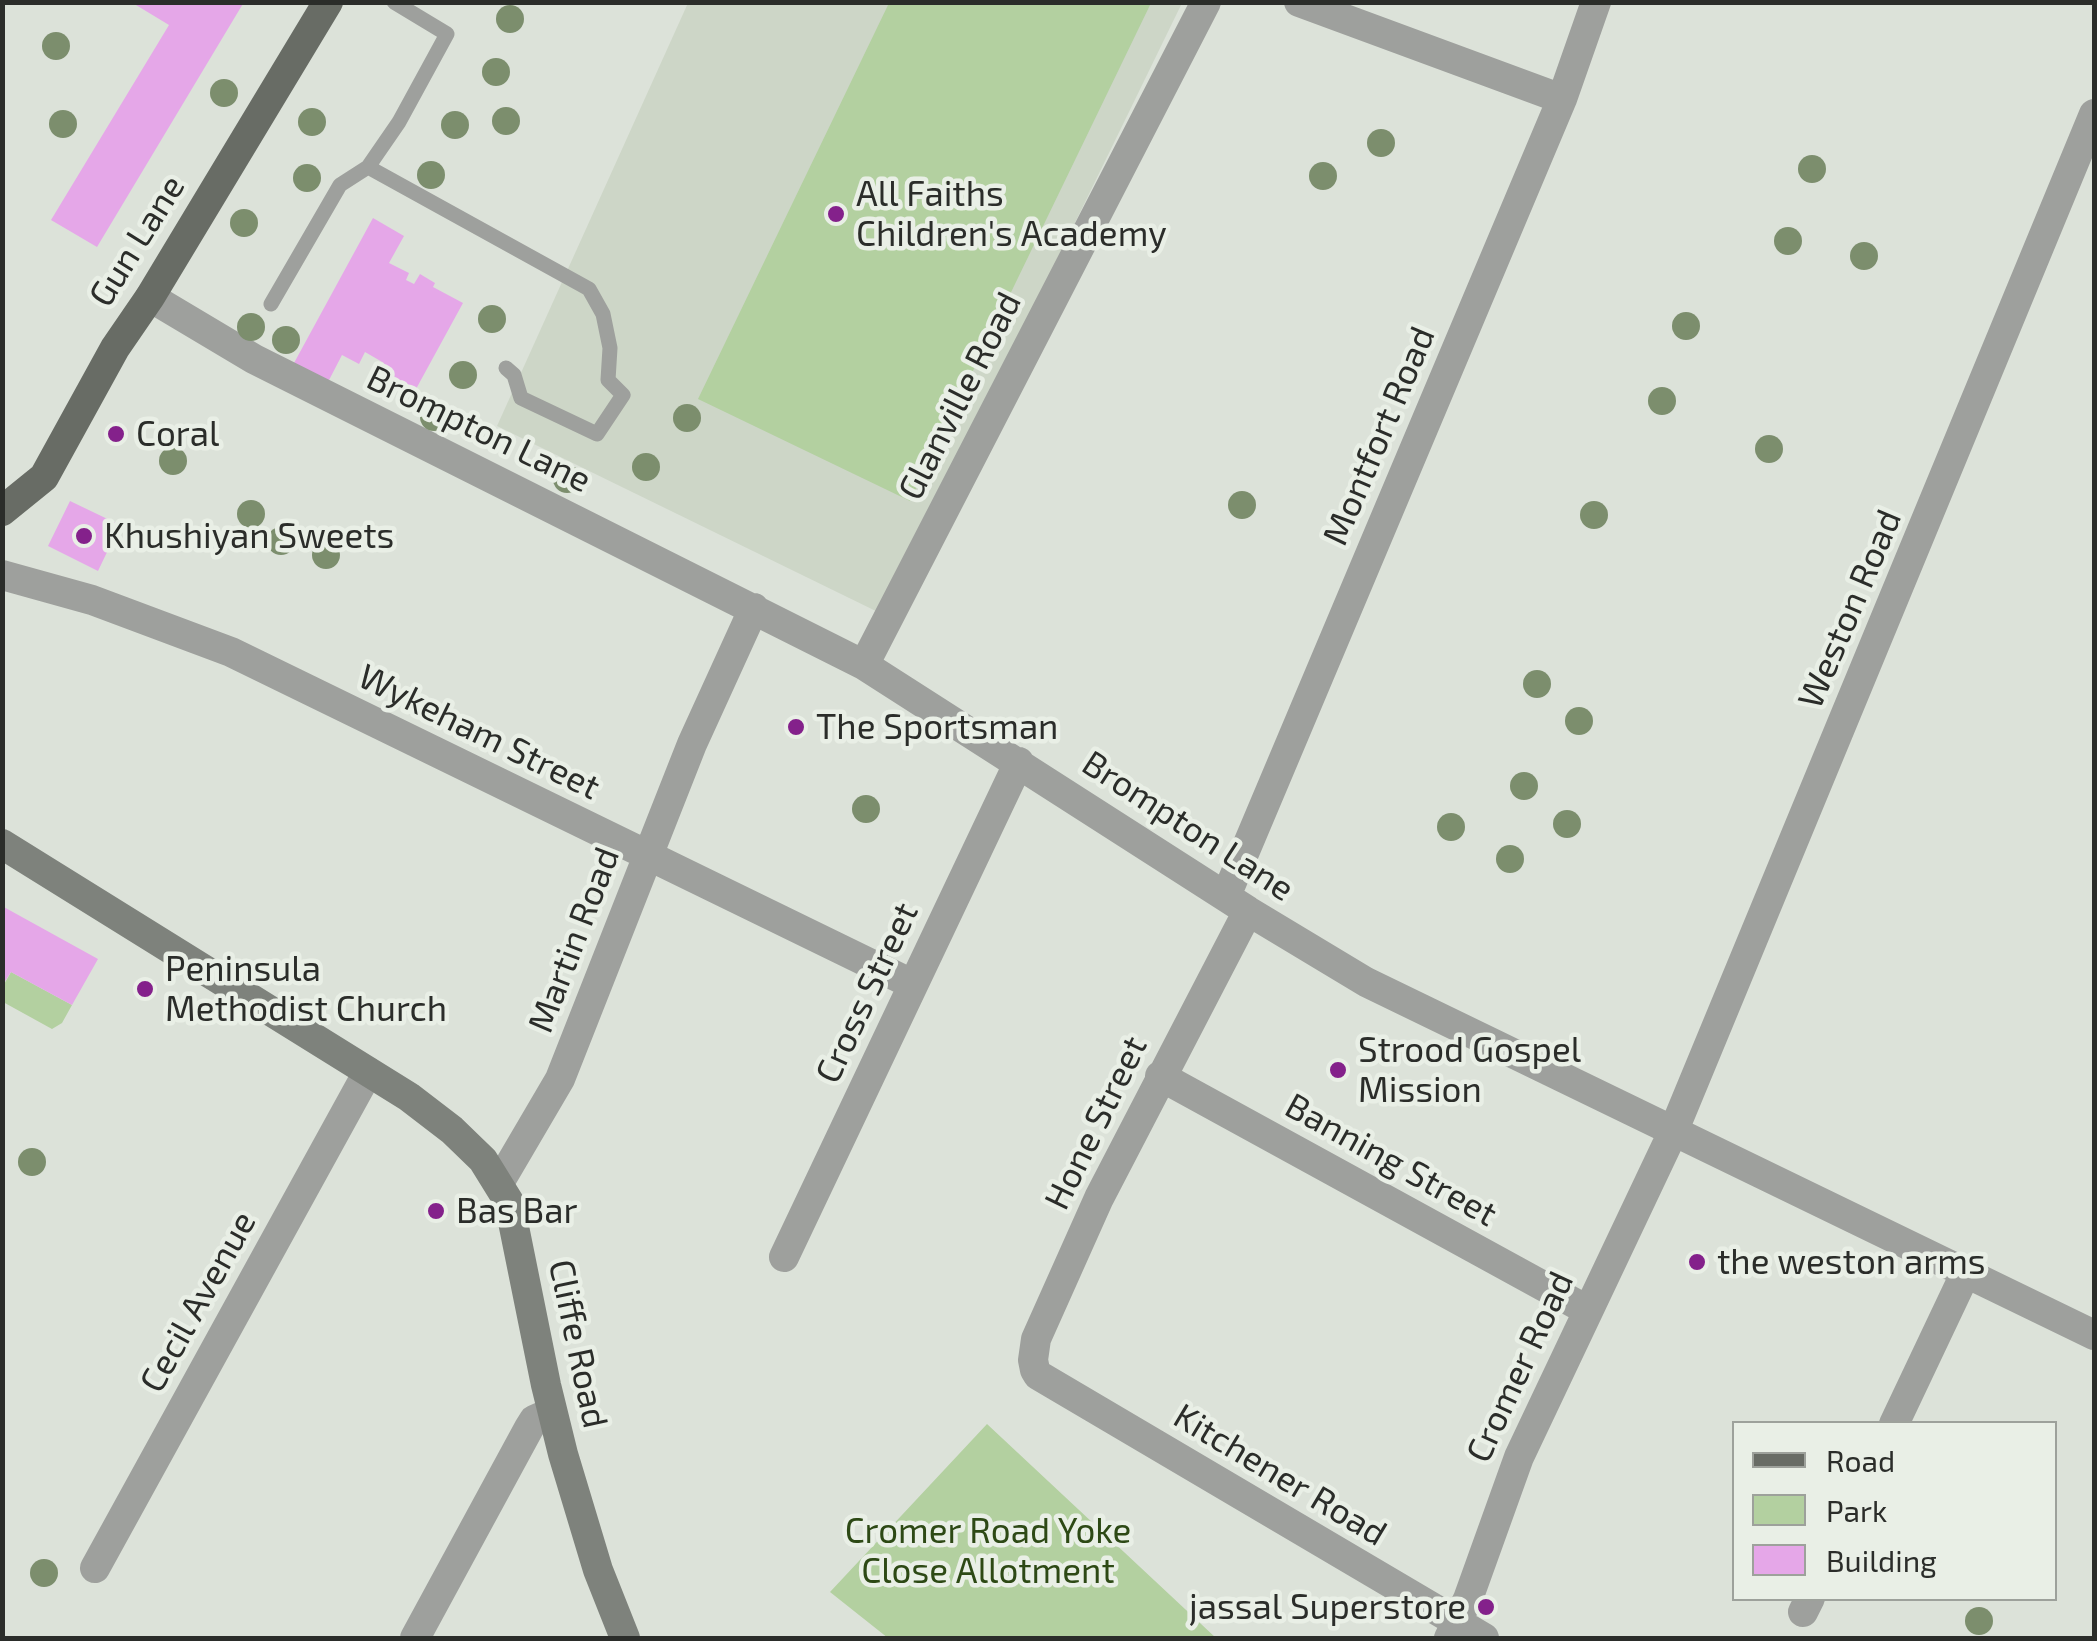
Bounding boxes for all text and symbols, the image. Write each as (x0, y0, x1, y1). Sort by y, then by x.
street label: Gun Lane (80, 168, 194, 314)
place label: All Faiths Children's Academy (856, 173, 1167, 255)
marker: All Faiths Children's Academy (825, 203, 847, 225)
street label: Glanville Road (890, 285, 1030, 507)
street label: Montfort Road (1314, 321, 1444, 551)
street label: Brompton Lane (360, 357, 598, 501)
place label: Coral (136, 413, 219, 455)
marker: Coral (105, 423, 127, 445)
street label: Weston Road (1789, 504, 1911, 714)
place label: Khushiyan Sweets (104, 515, 394, 557)
marker: Khushiyan Sweets (73, 525, 95, 547)
street label: Wykeham Street (352, 655, 606, 809)
place label: The Sportsman (816, 706, 1058, 748)
marker: The Sportsman (785, 716, 807, 738)
street label: Brompton Lane (1074, 742, 1302, 910)
street label: Martin Road (520, 842, 628, 1038)
street label: Cross Street (807, 896, 927, 1090)
place label: Peninsula Methodist Church (165, 948, 447, 1030)
marker: Peninsula Methodist Church (134, 978, 156, 1000)
place label: Strood Gospel Mission (1358, 1029, 1581, 1111)
street label: Hone Street (1036, 1030, 1156, 1216)
marker: Strood Gospel Mission (1327, 1059, 1349, 1081)
street label: Banning Street (1278, 1085, 1504, 1235)
place label: Bas Bar (456, 1190, 577, 1232)
marker: Bas Bar (425, 1200, 447, 1222)
street label: Cecil Avenue (131, 1204, 265, 1400)
place label: the weston arms (1717, 1241, 1986, 1283)
marker: the weston arms (1686, 1251, 1708, 1273)
street label: Cliffe Road (540, 1256, 616, 1432)
street label: Cromer Road (1458, 1265, 1582, 1469)
street label: Kitchener Road (1166, 1395, 1394, 1555)
legend (1732, 1421, 2057, 1601)
text: Road (1826, 1442, 1895, 1478)
text: Park (1826, 1492, 1887, 1528)
park label: Cromer Road Yoke Close Allotment (845, 1510, 1131, 1592)
text: Building (1826, 1542, 1937, 1578)
place label: jassal Superstore (1189, 1586, 1466, 1628)
marker: jassal Superstore (1475, 1596, 1497, 1618)

